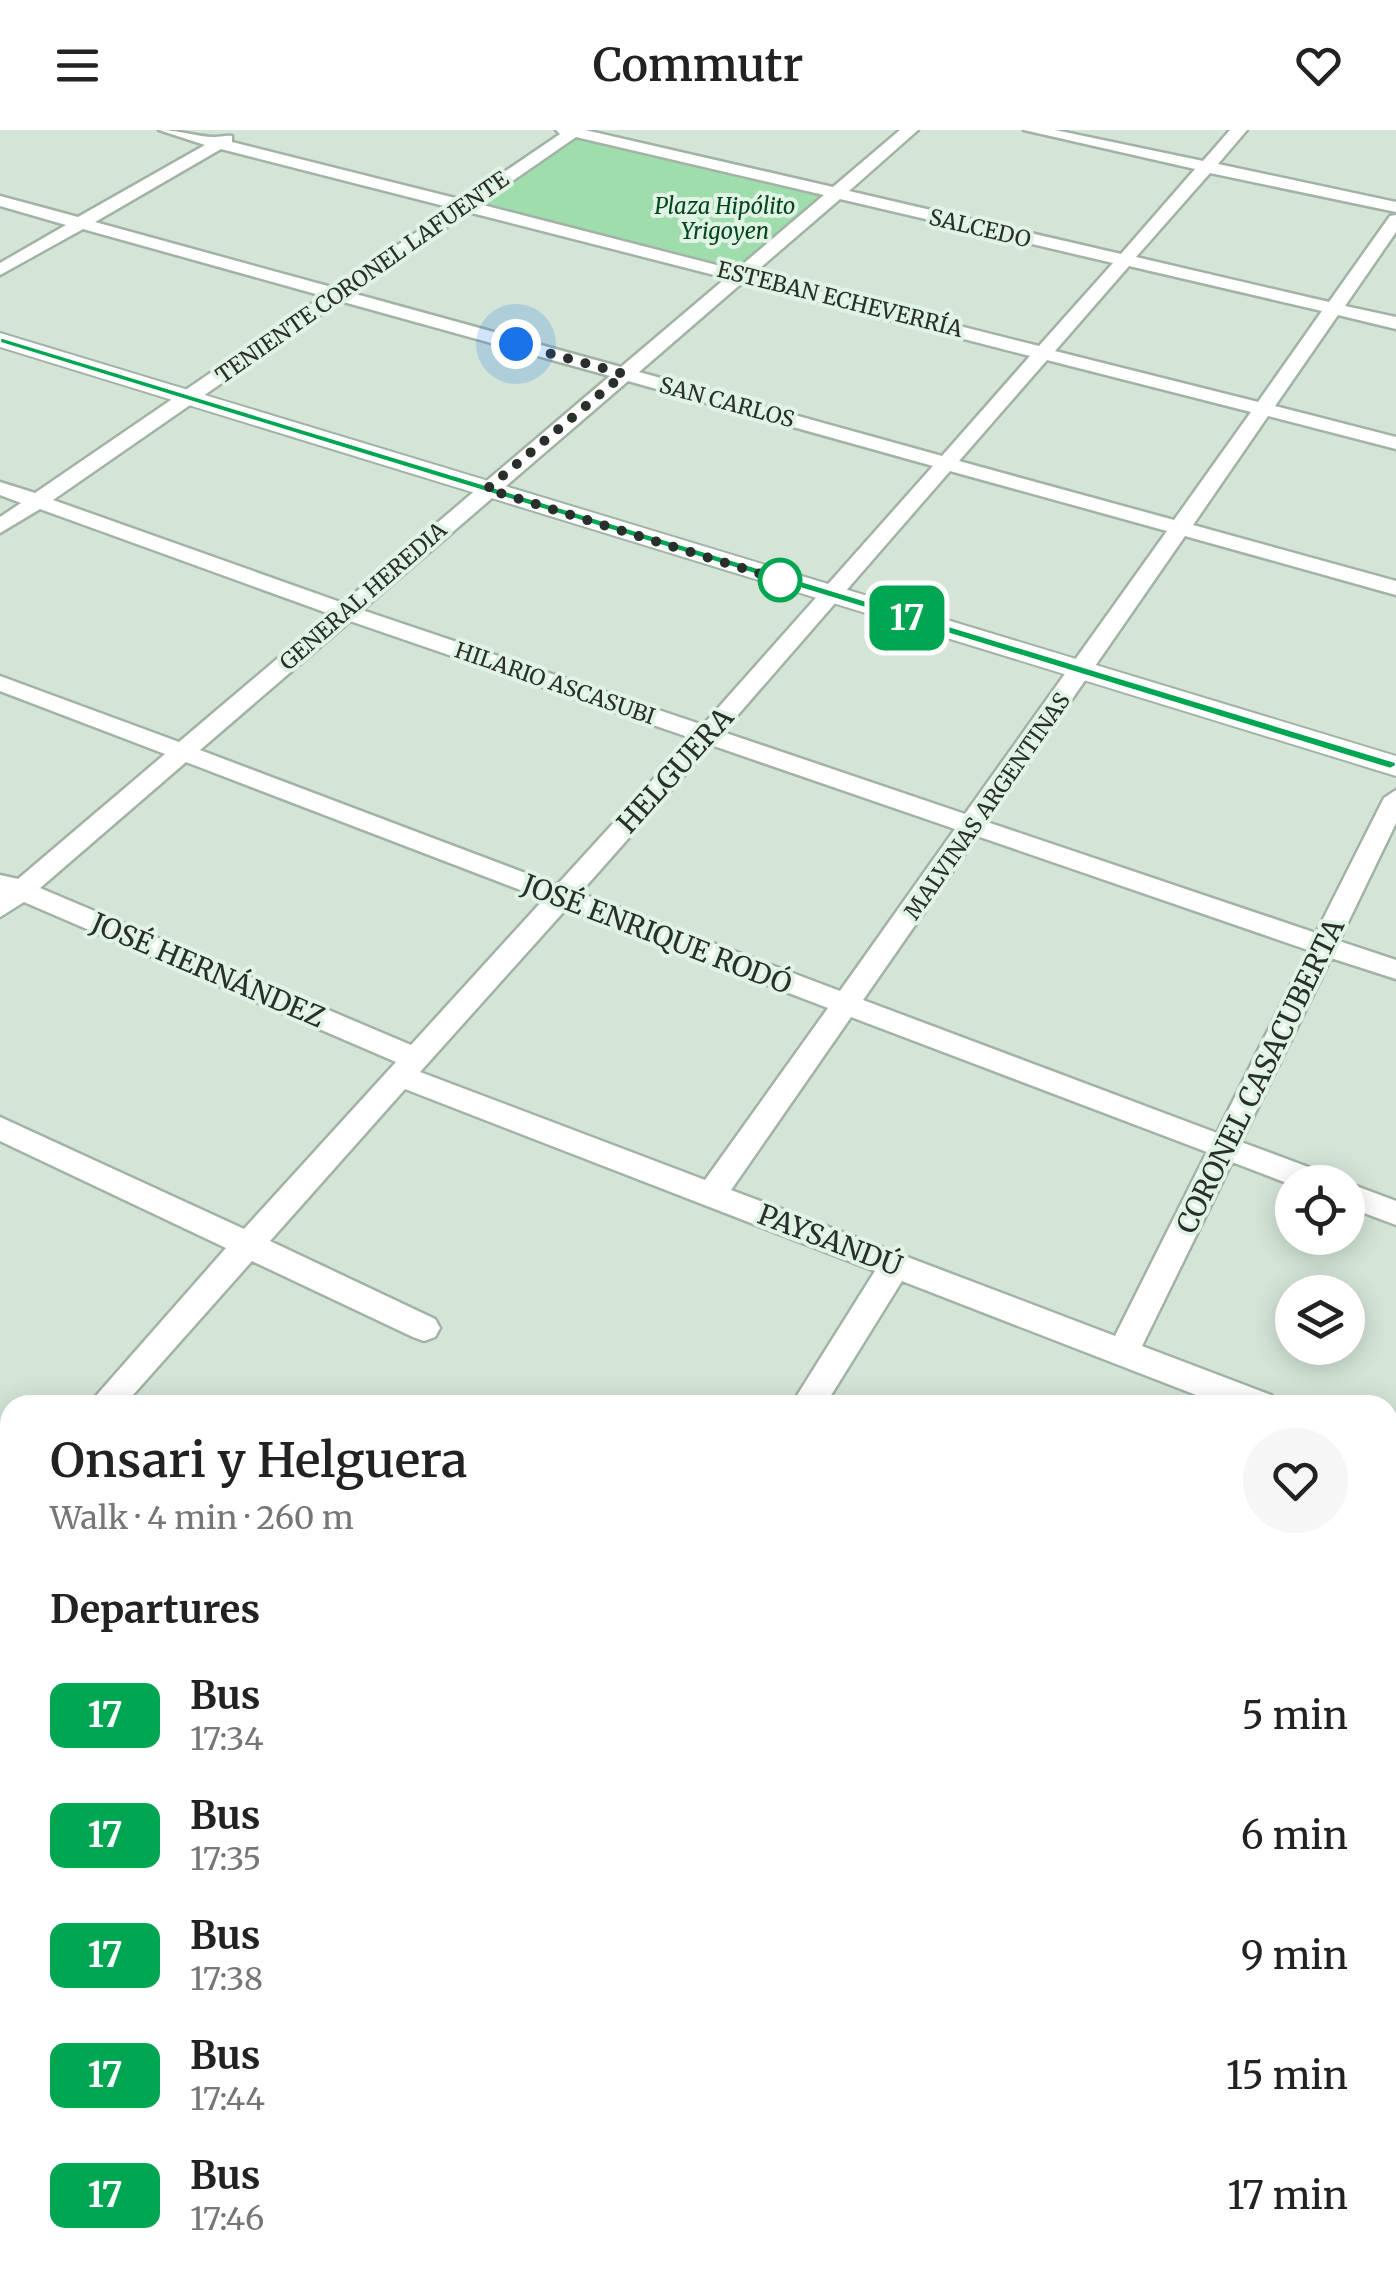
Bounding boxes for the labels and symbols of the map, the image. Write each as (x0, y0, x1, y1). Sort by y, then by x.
street label: TENIENTE CORONEL LAFUENTE (210, 165, 514, 389)
park label: Plaza Hipólito Yrigoyen (655, 192, 795, 245)
street label: SALCEDO (926, 203, 1034, 253)
street label: ESTEBAN ECHEVERRÍA (714, 254, 966, 343)
your location (491, 319, 541, 369)
street label: SAN CARLOS (657, 371, 797, 433)
street label: GENERAL HEREDIA (274, 516, 453, 676)
unlabelled marker (759, 559, 801, 601)
line badge: 17 (862, 586, 952, 650)
street label: HILARIO ASCASUBI (451, 636, 659, 730)
street label: MALVINAS ARGENTINAS (898, 687, 1076, 925)
street label: HELGUERA (609, 700, 741, 840)
street label: JOSÉ ENRIQUE RODÓ (516, 866, 797, 1002)
street label: JOSÉ HERNÁNDEZ (85, 904, 330, 1035)
street label: CORONEL CASACUBERTA (1168, 912, 1352, 1239)
street label: PAYSANDÚ (753, 1196, 907, 1284)

